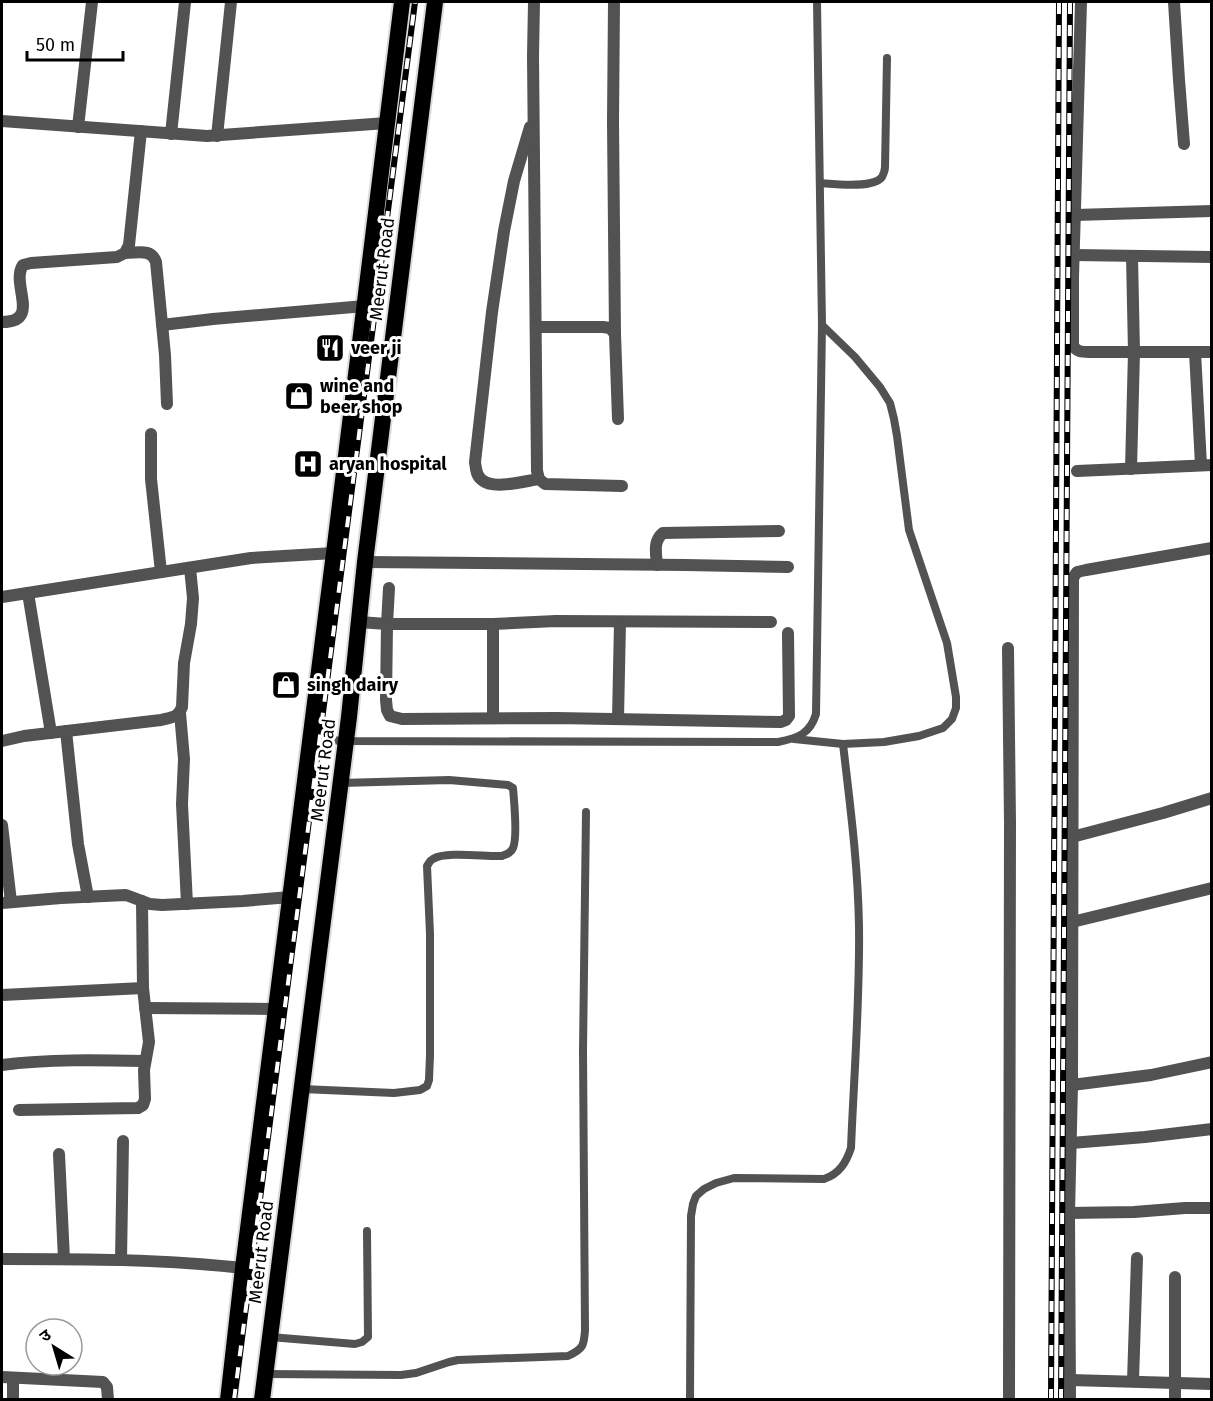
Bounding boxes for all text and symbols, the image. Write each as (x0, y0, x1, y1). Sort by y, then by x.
scale bar (27, 24, 123, 62)
text: 50 m (36, 34, 75, 56)
street label: Meerut Road (365, 216, 399, 322)
restaurant icon: veer ji (314, 332, 346, 364)
place label: veer ji (350, 337, 402, 359)
place label: wine and beer shop (320, 375, 403, 418)
shop icon: wine and beer shop (283, 380, 315, 412)
hospital icon: aryan hospital (292, 448, 324, 480)
place label: aryan hospital (329, 453, 447, 475)
shop icon: singh dairy (270, 669, 302, 701)
place label: singh dairy (307, 674, 399, 696)
street label: Meerut Road (306, 717, 340, 823)
street label: Meerut Road (244, 1199, 278, 1305)
north arrow (24, 1317, 84, 1377)
text: उ (36, 1325, 55, 1346)

